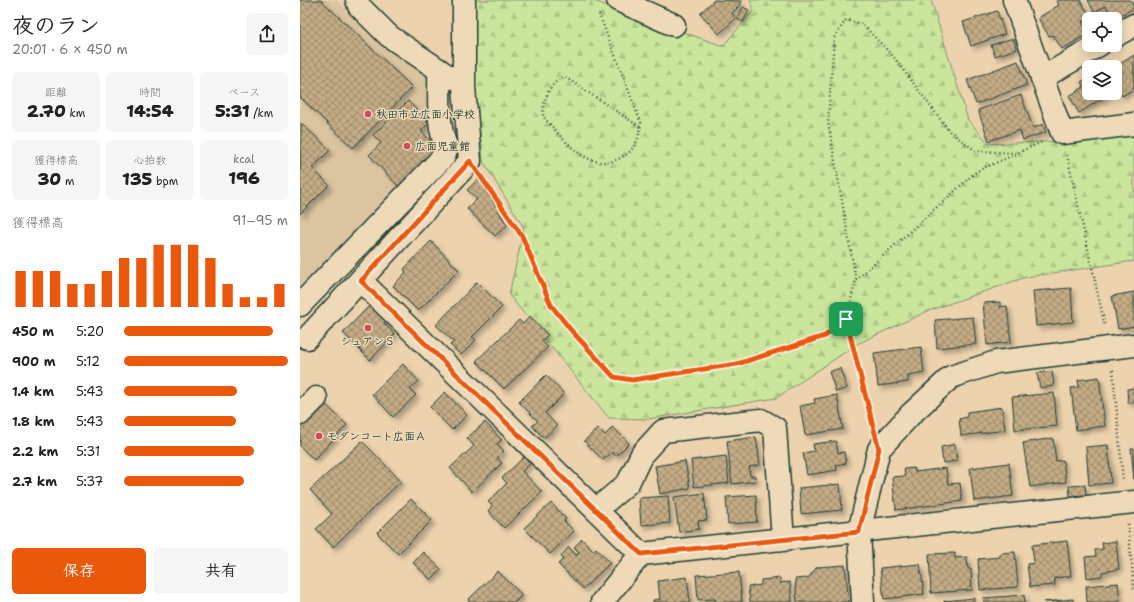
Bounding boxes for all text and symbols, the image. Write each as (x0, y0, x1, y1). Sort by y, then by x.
text: 夜のラン (12, 11, 100, 40)
map controls (1082, 12, 1122, 100)
button: locate (1082, 12, 1122, 52)
button: share (246, 13, 288, 55)
text: 20:01 · 6 × 450 m (12, 41, 128, 58)
button: layers (1082, 60, 1122, 100)
text: 距離 (45, 85, 67, 100)
text: 時間 (139, 85, 161, 100)
text: ペース (228, 85, 260, 100)
text: 2.70 (27, 100, 66, 122)
text: 14:54 (126, 100, 174, 122)
text: 5:31 (215, 100, 250, 122)
text: km (66, 106, 85, 121)
text: /km (250, 106, 273, 121)
place label: 秋田市立広面小学校 (376, 107, 475, 122)
marker: 秋田市立広面小学校 (363, 109, 373, 119)
place label: 広面児童館 (415, 139, 470, 154)
marker: 広面児童館 (402, 141, 412, 151)
text: kcal (233, 152, 255, 167)
text: 獲得標高 (34, 153, 78, 168)
text: 心拍数 (134, 153, 167, 168)
text: 196 (228, 167, 260, 189)
text: 30 (37, 168, 61, 190)
text: 135 (122, 168, 152, 190)
text: m (61, 174, 75, 189)
text: bpm (152, 174, 178, 189)
text: 91–95 m (232, 212, 288, 229)
text: 獲得標高 (12, 214, 64, 231)
pin (829, 302, 863, 336)
icon: arrive (835, 308, 857, 330)
text: 450 m (12, 323, 54, 340)
text: 5:20 (76, 323, 104, 340)
marker: シュアンＳ (363, 323, 373, 333)
place label: シュアンＳ (341, 334, 395, 349)
text: 900 m (12, 353, 55, 370)
text: 5:12 (76, 353, 100, 370)
text: 1.4 km (12, 383, 54, 400)
text: 5:43 (76, 383, 104, 400)
text: 1.8 km (12, 413, 55, 430)
text: 5:43 (76, 413, 104, 430)
place label: モダンコート広面Ａ (327, 429, 426, 444)
marker: モダンコート広面Ａ (314, 431, 324, 441)
text: 2.2 km (12, 443, 58, 460)
text: 5:31 (76, 443, 100, 460)
text: 2.7 km (12, 473, 57, 490)
text: 5:37 (76, 473, 103, 490)
button: 保存 (12, 548, 146, 594)
button: 共有 (154, 548, 288, 594)

